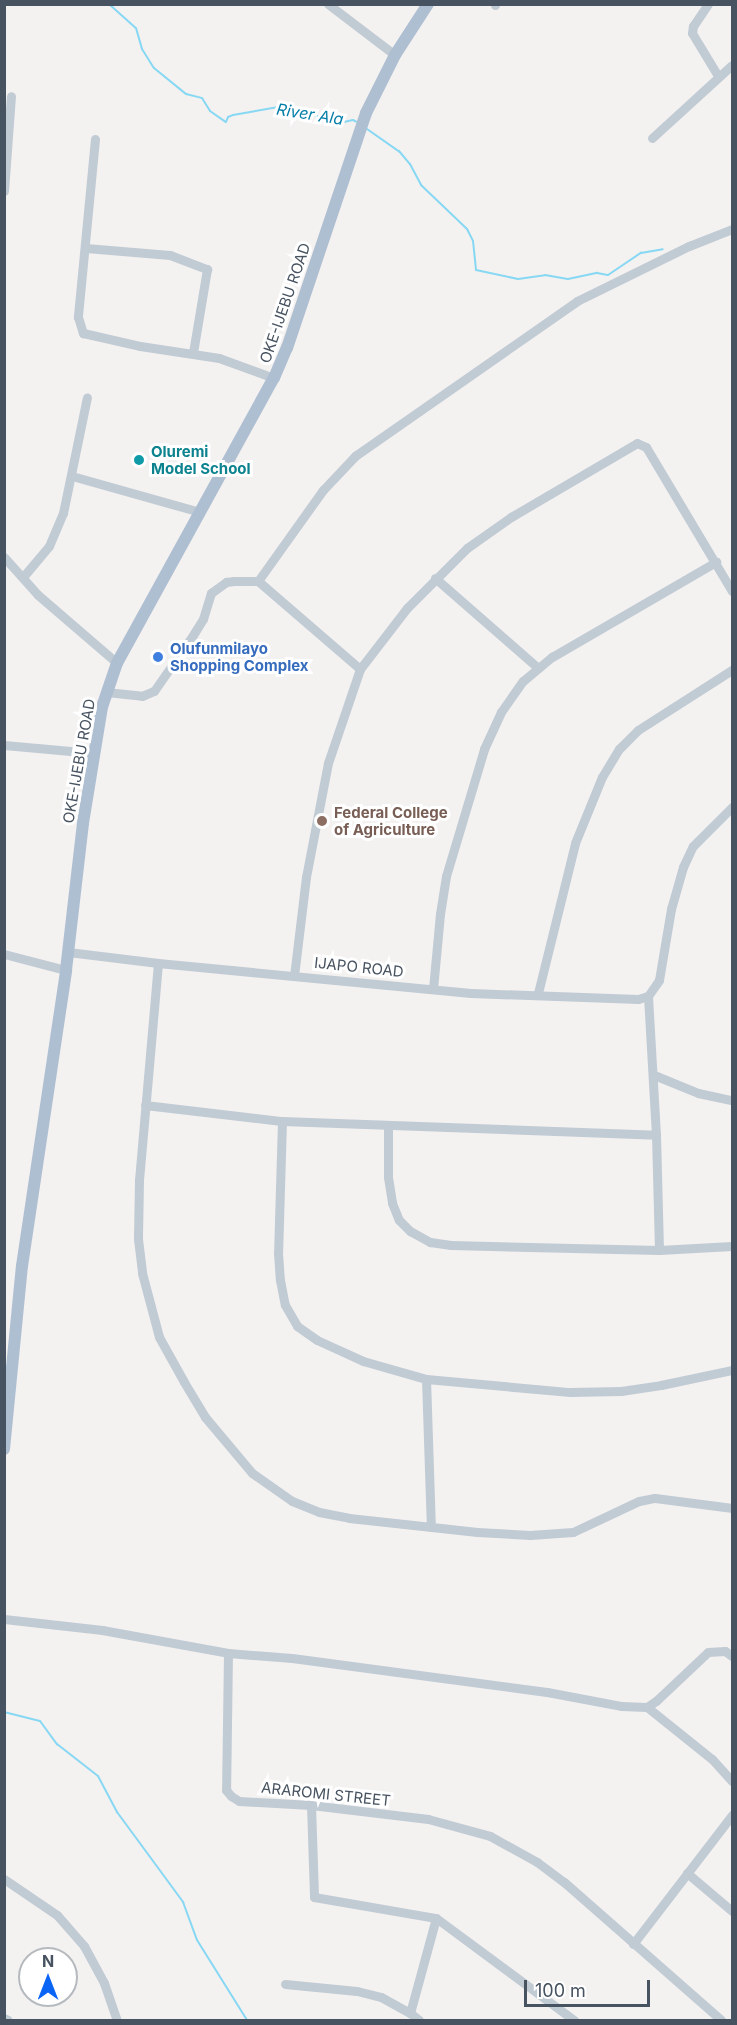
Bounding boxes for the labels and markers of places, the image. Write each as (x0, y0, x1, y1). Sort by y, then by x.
place label: Oluremi Model School (151, 442, 251, 477)
marker: Oluremi Model School (132, 453, 146, 467)
place label: Olufunmilayo Shopping Complex (170, 639, 309, 674)
marker: Olufunmilayo Shopping Complex (151, 650, 165, 664)
place label: Federal College of Agriculture (334, 803, 448, 838)
marker: Federal College of Agriculture (315, 814, 329, 828)

